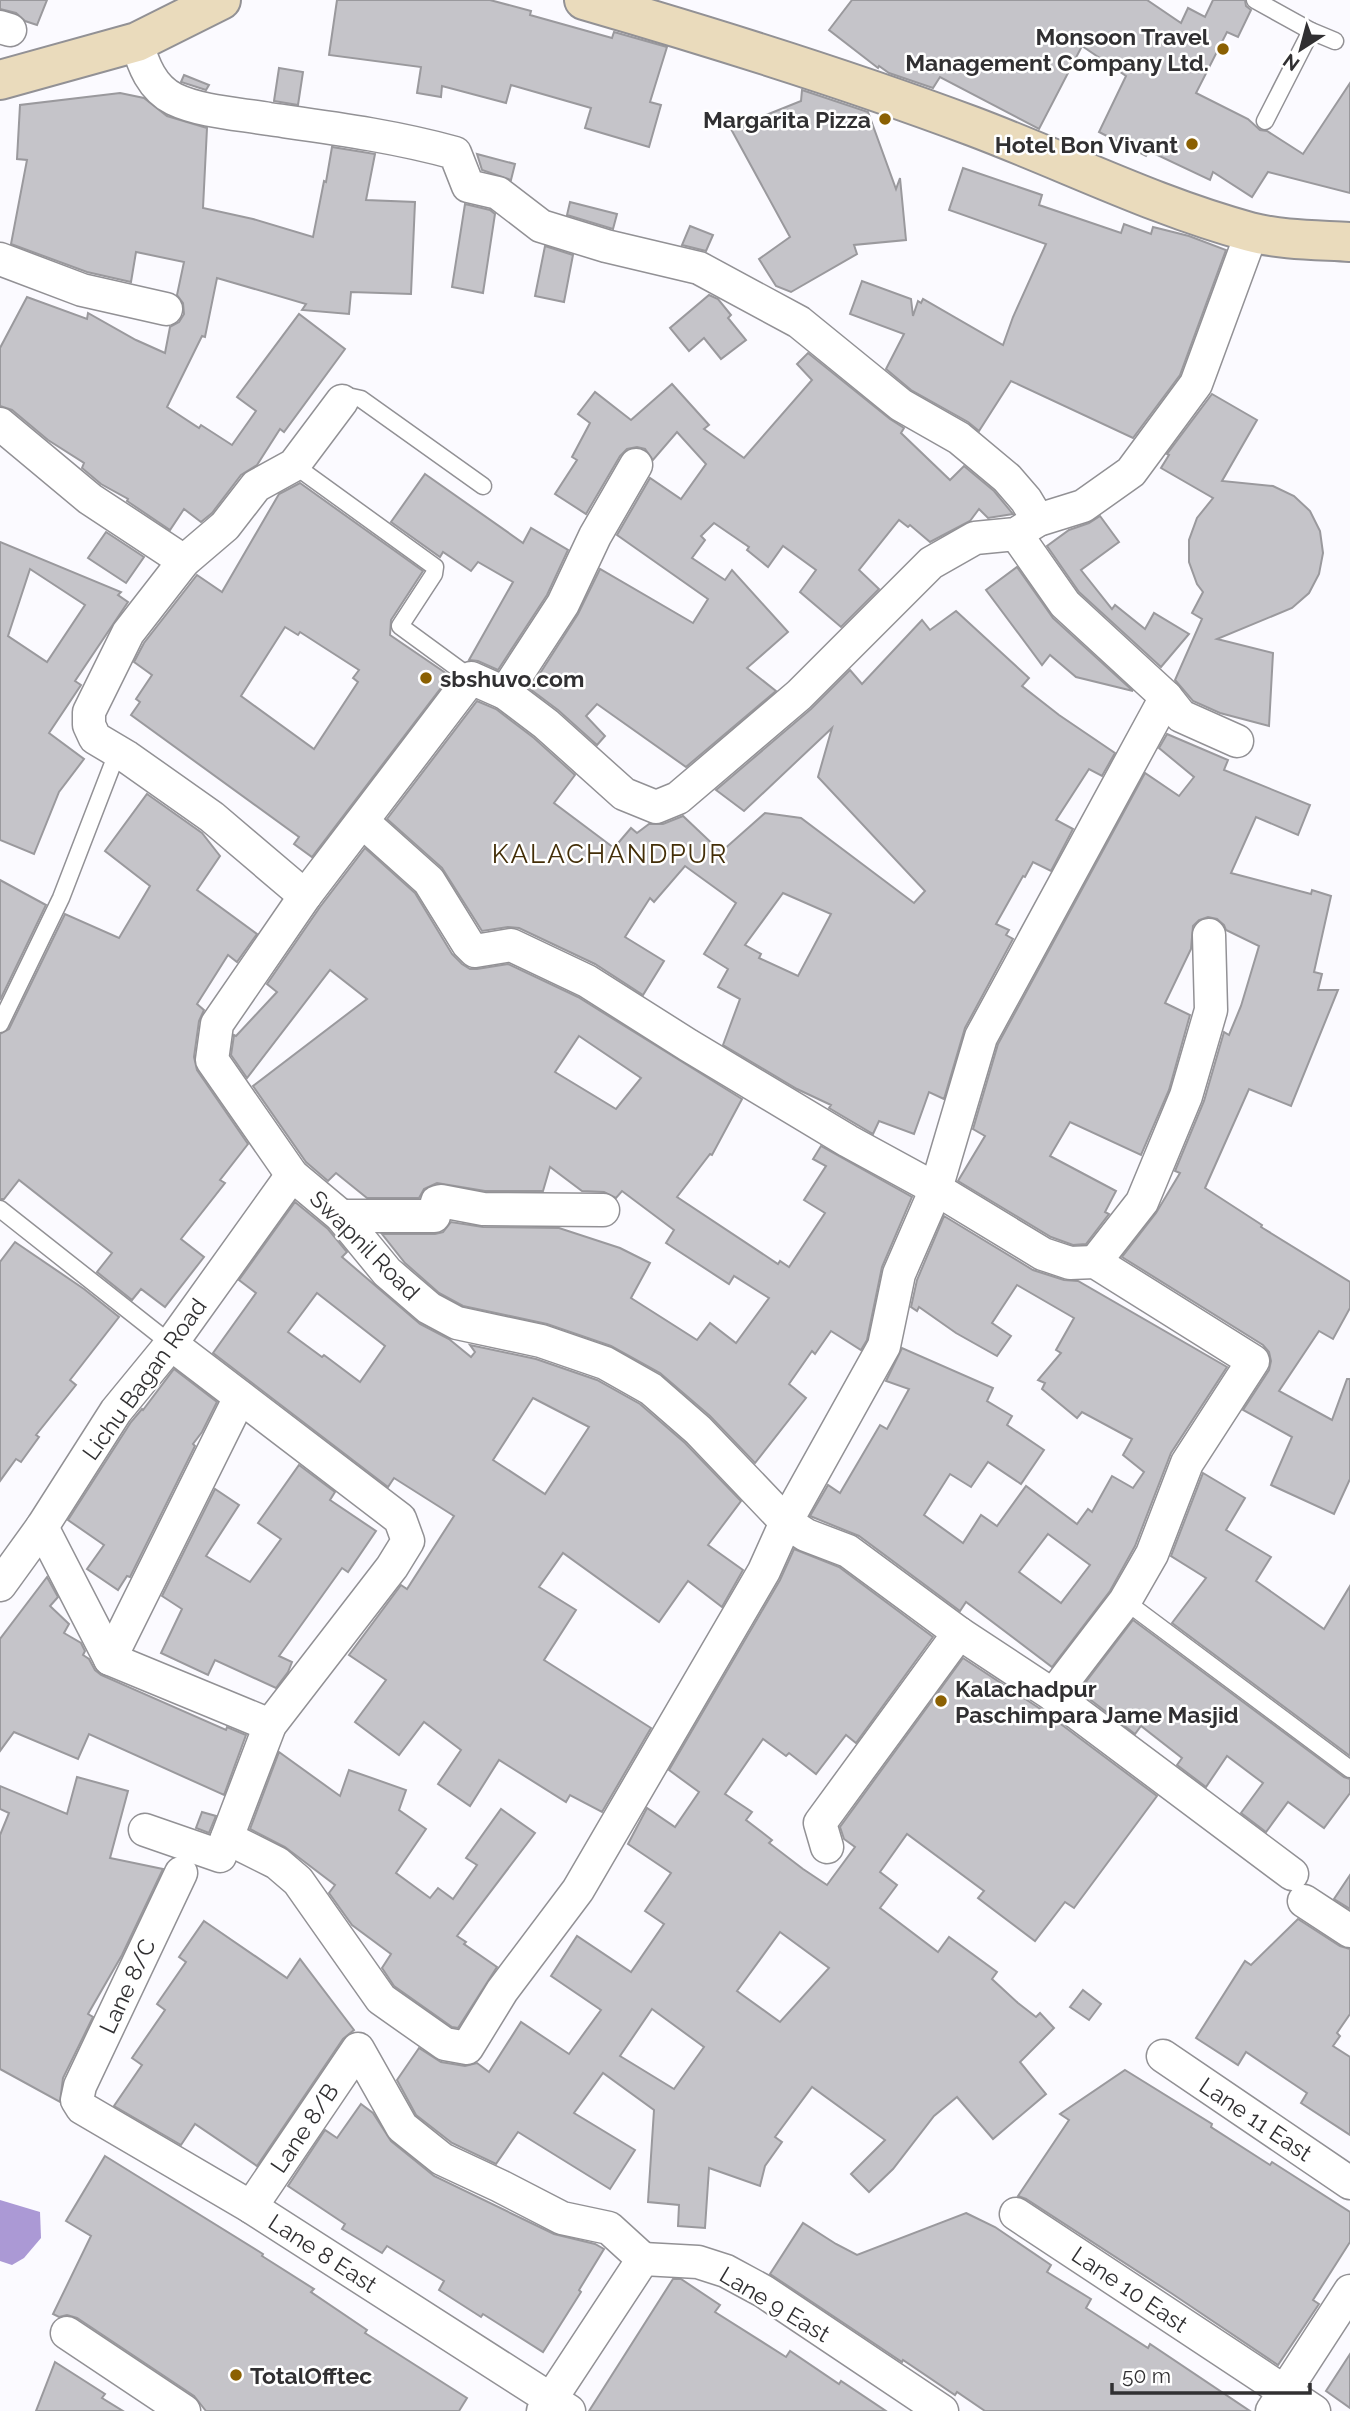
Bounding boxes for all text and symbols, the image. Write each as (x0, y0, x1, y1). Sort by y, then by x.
north arrow (1266, 14, 1336, 84)
place label: Monsoon Travel Management Company Ltd. (905, 23, 1210, 76)
marker: Monsoon Travel Management Company Ltd. (1215, 41, 1231, 57)
text: N (1279, 50, 1303, 76)
place label: Margarita Pizza (703, 106, 871, 133)
marker: Margarita Pizza (877, 111, 893, 127)
place label: Hotel Bon Vivant (995, 131, 1178, 158)
marker: Hotel Bon Vivant (1184, 136, 1200, 152)
place label: sbshuvo.com (440, 665, 584, 692)
marker: sbshuvo.com (418, 670, 434, 686)
district label: KALACHANDPUR (492, 839, 728, 869)
street label: Swapnil Road (305, 1185, 425, 1305)
street label: Lichu Bagan Road (76, 1293, 212, 1465)
place label: Kalachadpur Paschimpara Jame Masjid (955, 1675, 1239, 1728)
marker: Kalachadpur Paschimpara Jame Masjid (933, 1693, 949, 1709)
street label: Lane 8/C (93, 1934, 161, 2038)
street label: Lane 11 East (1195, 2072, 1317, 2167)
street label: Lane 8/B (264, 2078, 344, 2178)
street label: Lane 8 East (264, 2208, 382, 2298)
street label: Lane 10 East (1067, 2240, 1193, 2338)
street label: Lane 9 East (715, 2261, 835, 2347)
scale bar (1112, 2352, 1310, 2396)
place label: TotalOfftec (250, 2362, 372, 2389)
text: 50 m (1122, 2363, 1171, 2388)
marker: TotalOfftec (228, 2367, 244, 2383)

